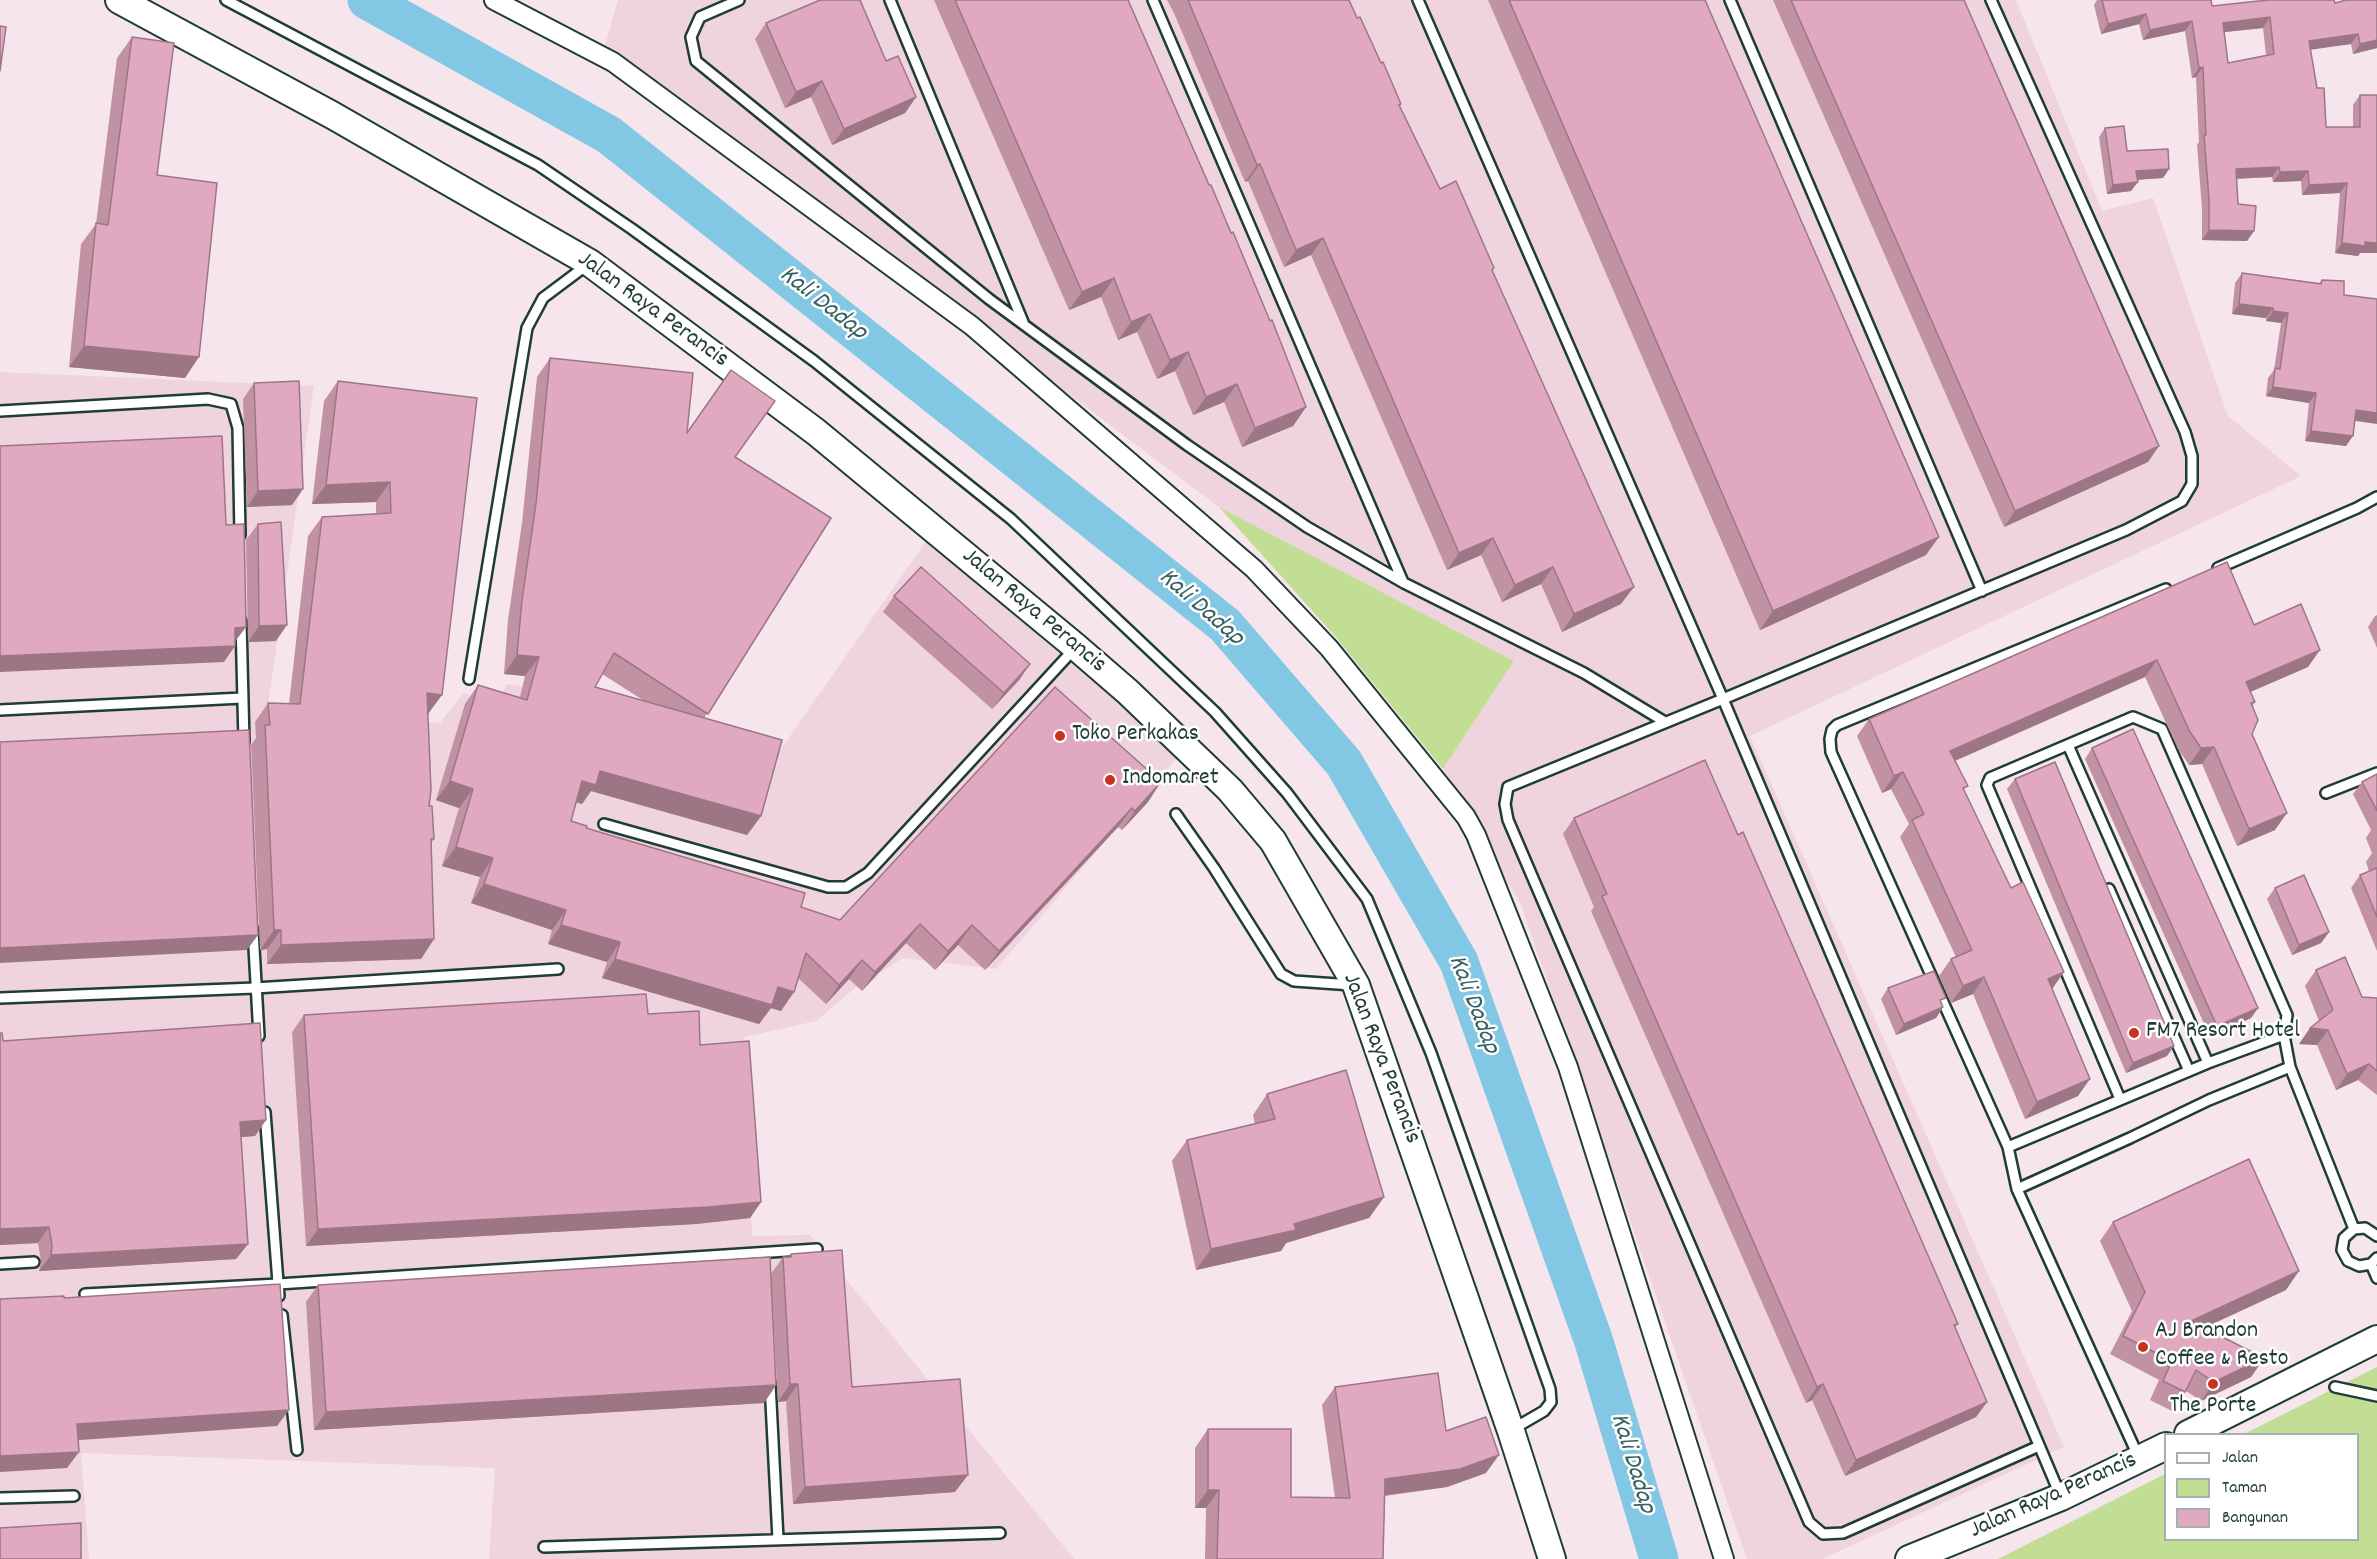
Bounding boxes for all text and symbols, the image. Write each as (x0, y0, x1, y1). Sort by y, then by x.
street label: Jalan Raya Perancis (571, 247, 733, 375)
water label: Kali Dadap (772, 261, 872, 349)
street label: Jalan Raya Perancis (955, 543, 1111, 681)
water label: Kali Dadap (1151, 563, 1249, 655)
place label: Toko Perkakas (1072, 722, 1199, 750)
marker: Toko Perkakas (1053, 729, 1067, 743)
place label: Indomaret (1122, 766, 1219, 794)
marker: Indomaret (1103, 773, 1117, 787)
water label: Kali Dadap (1439, 951, 1505, 1059)
street label: Jalan Raya Perancis (1334, 970, 1426, 1148)
place label: FM7 Resort Hotel (2146, 1019, 2300, 1047)
marker: FM7 Resort Hotel (2127, 1026, 2141, 1040)
place label: AJ Brandon Coffee & Resto (2155, 1319, 2288, 1375)
marker: AJ Brandon Coffee & Resto (2136, 1340, 2150, 1354)
marker: The Porte (2206, 1377, 2220, 1391)
place label: The Porte (2170, 1394, 2256, 1422)
water label: Kali Dadap (1601, 1410, 1661, 1518)
legend (2164, 1433, 2359, 1541)
text: Jalan (2222, 1446, 2258, 1471)
street label: Jalan Raya Perancis (1966, 1447, 2142, 1547)
text: Taman (2222, 1476, 2267, 1501)
text: Bangunan (2222, 1506, 2288, 1531)

